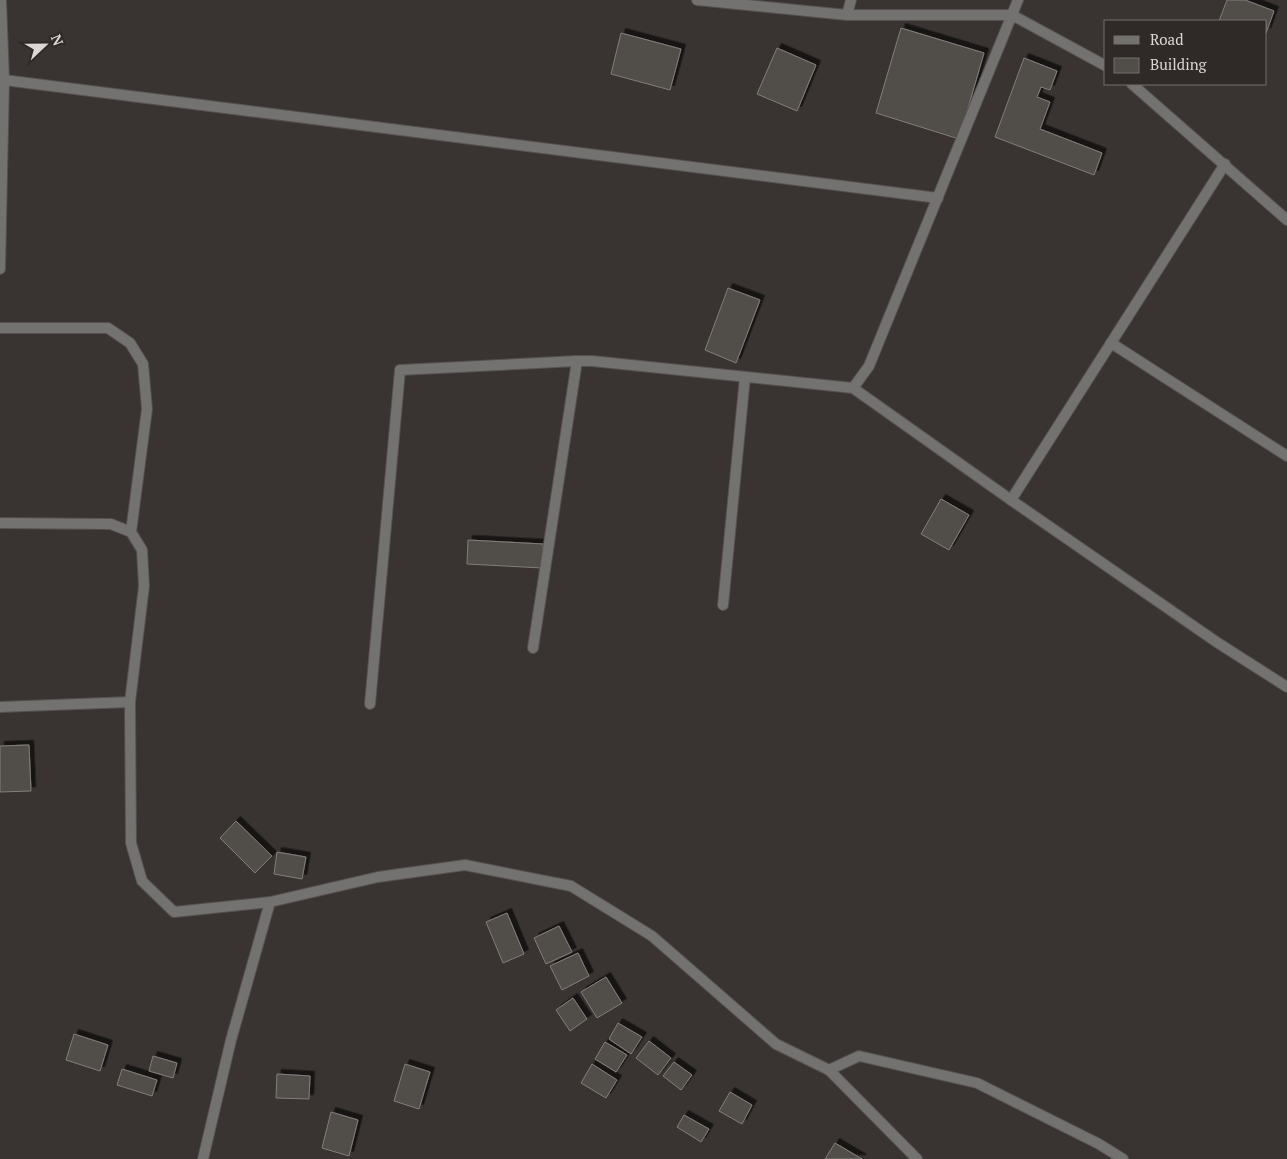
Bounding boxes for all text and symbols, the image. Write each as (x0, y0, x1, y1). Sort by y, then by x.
north arrow (20, 20, 70, 70)
legend (1104, 20, 1267, 85)
text: Road (1150, 29, 1183, 49)
text: N (47, 31, 68, 49)
text: Building (1150, 54, 1208, 74)

